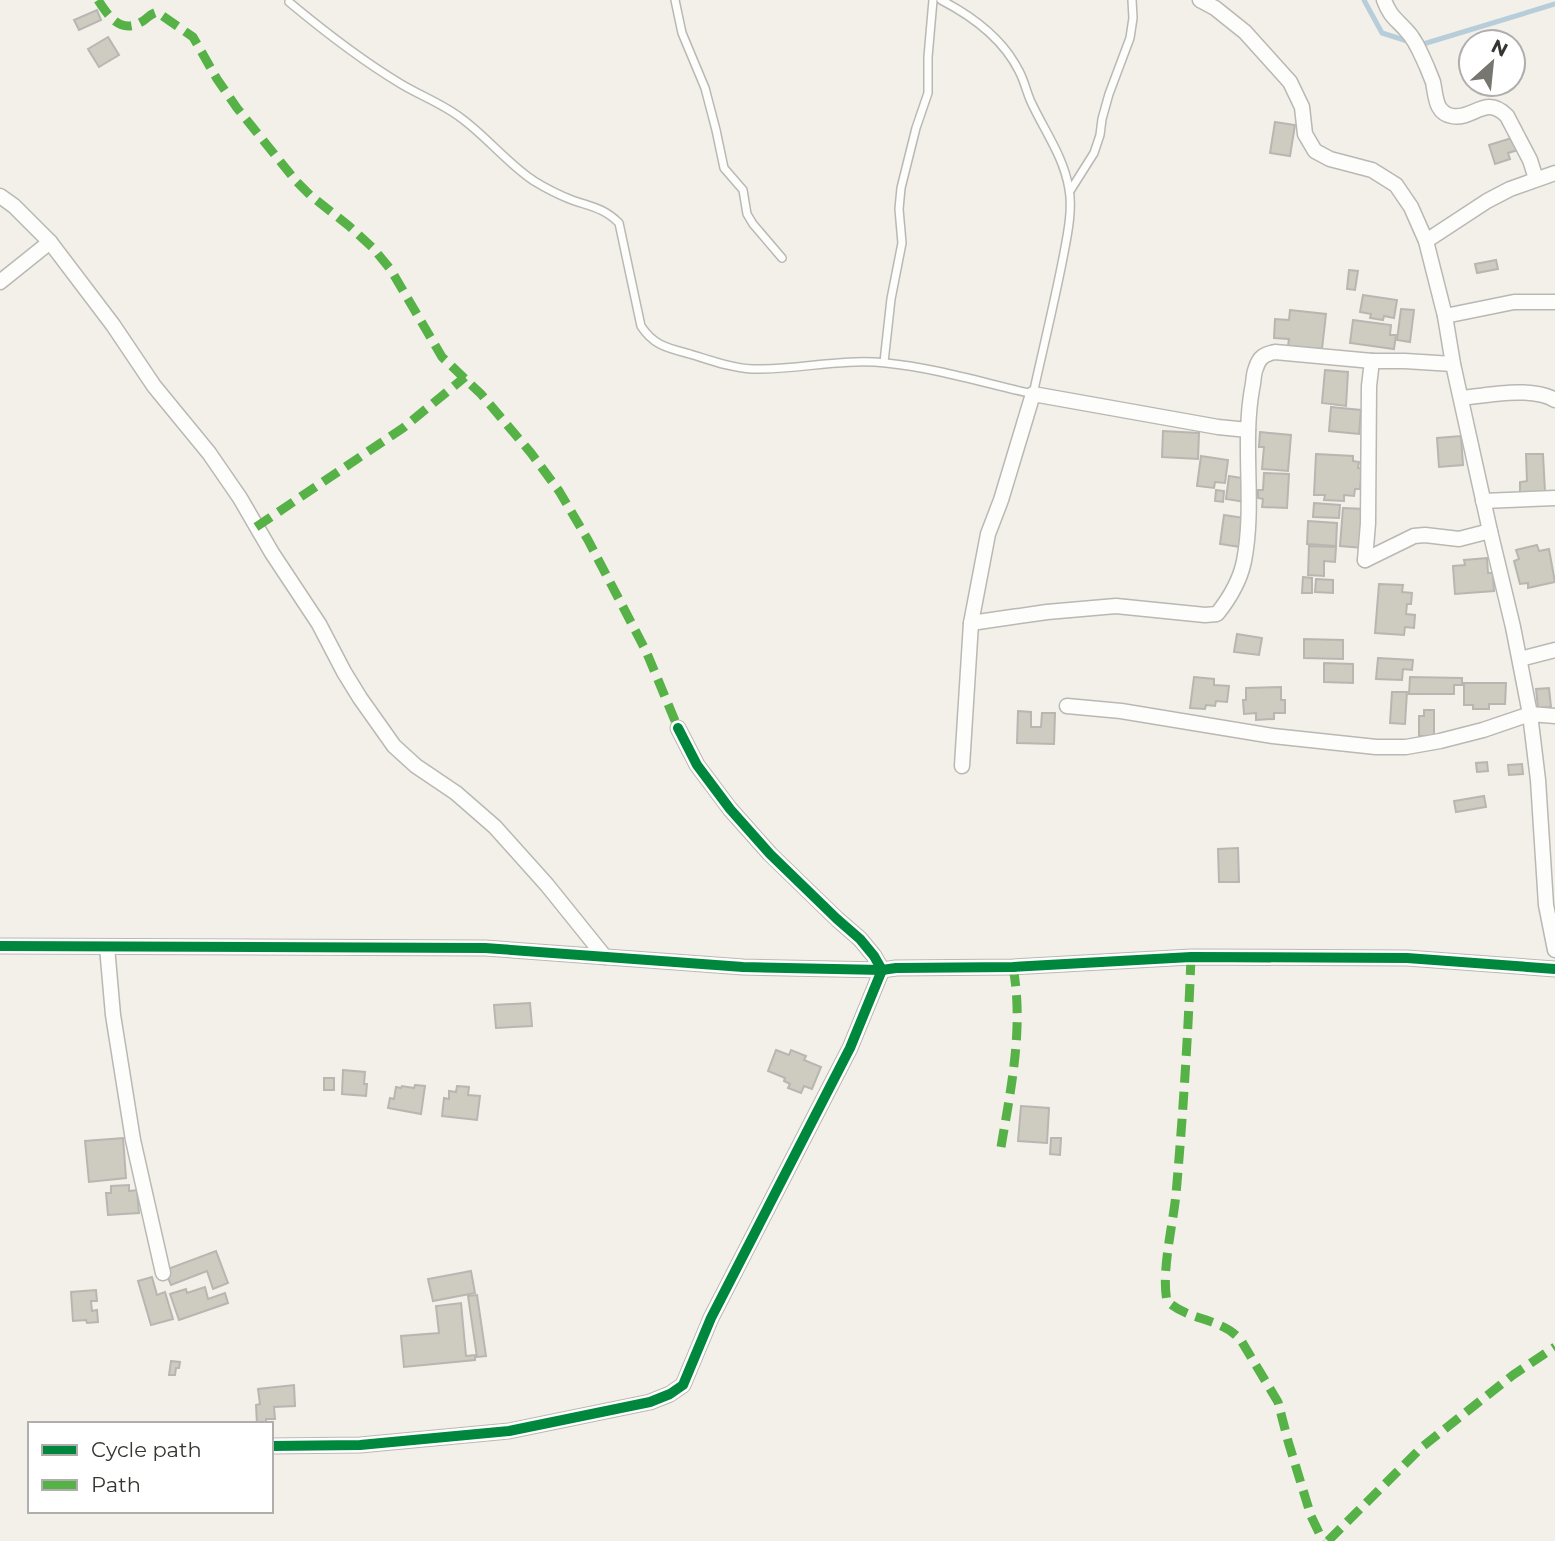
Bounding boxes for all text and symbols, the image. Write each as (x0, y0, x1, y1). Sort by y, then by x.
north arrow (1457, 28, 1527, 98)
text: N (1487, 35, 1512, 62)
legend (28, 1422, 273, 1513)
text: Cycle path (91, 1437, 202, 1462)
text: Path (91, 1472, 141, 1497)

